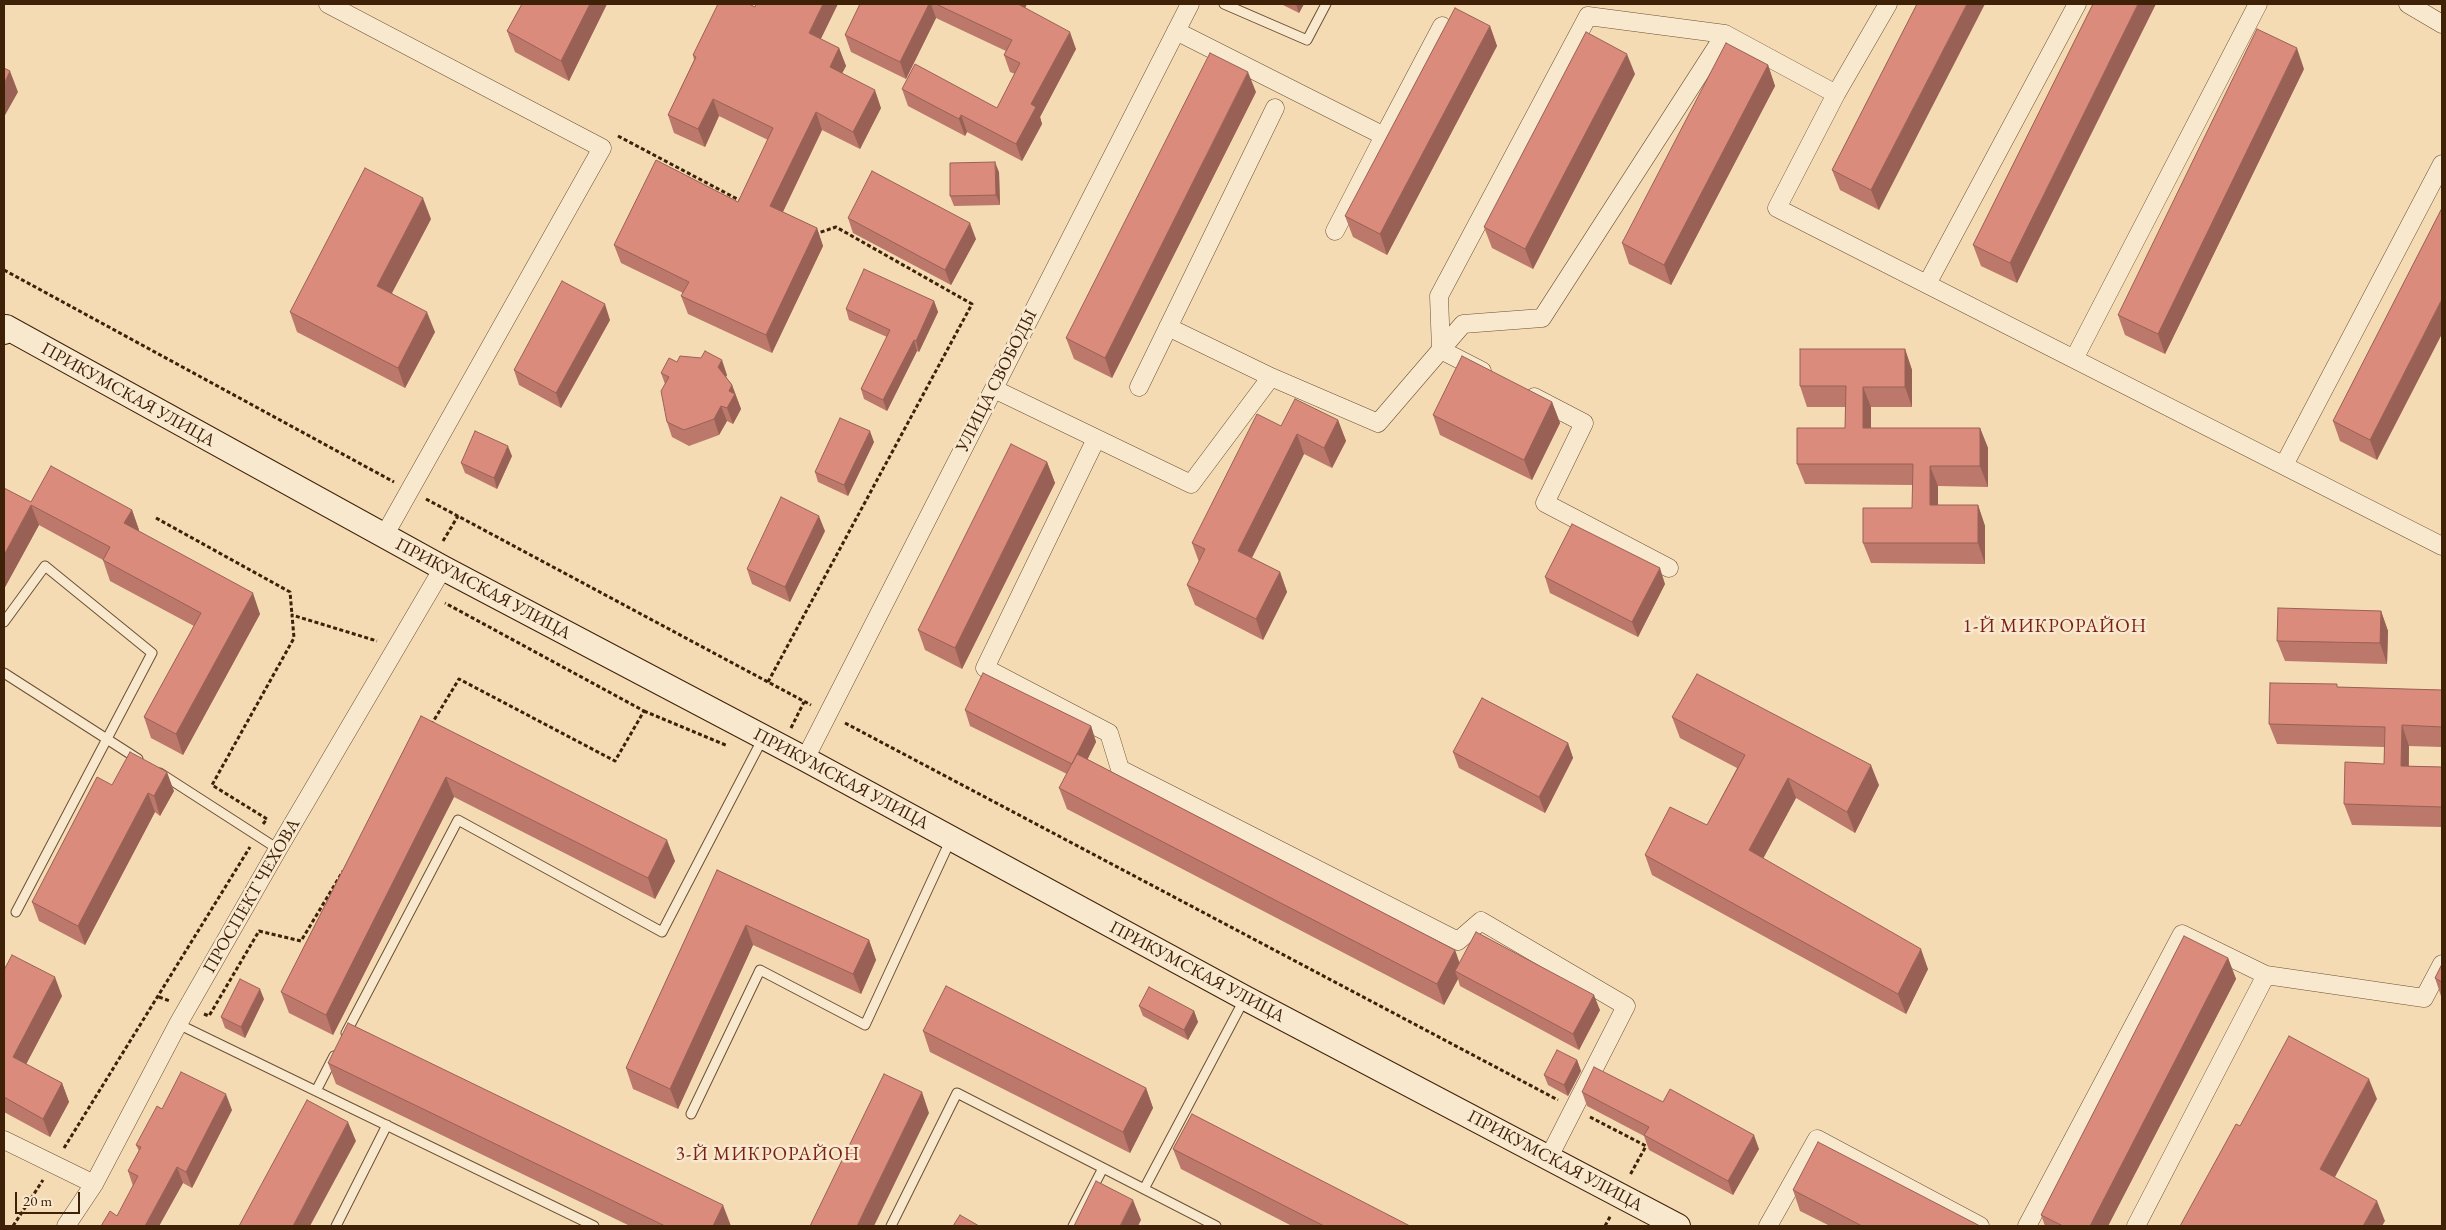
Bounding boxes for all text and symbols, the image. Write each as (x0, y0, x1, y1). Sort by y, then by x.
street label: УЛИЦА СВОБОДЫ (952, 306, 1042, 456)
street label: ПРИКУМСКАЯ УЛИЦА (37, 338, 219, 452)
street label: ПРИКУМСКАЯ УЛИЦА (392, 534, 574, 644)
district label: 1-Й МИКРОРАЙОН (1961, 616, 2149, 638)
street label: ПРИКУМСКАЯ УЛИЦА (750, 724, 932, 834)
street label: ПРОСПЕКТ ЧЕХОВА (199, 815, 305, 977)
street label: ПРИКУМСКАЯ УЛИЦА (1106, 917, 1288, 1027)
street label: ПРИКУМСКАЯ УЛИЦА (1464, 1106, 1646, 1216)
district label: 3-Й МИКРОРАЙОН (674, 1144, 862, 1166)
scale bar (18, 1182, 82, 1214)
text: 20 m (23, 1191, 52, 1210)

